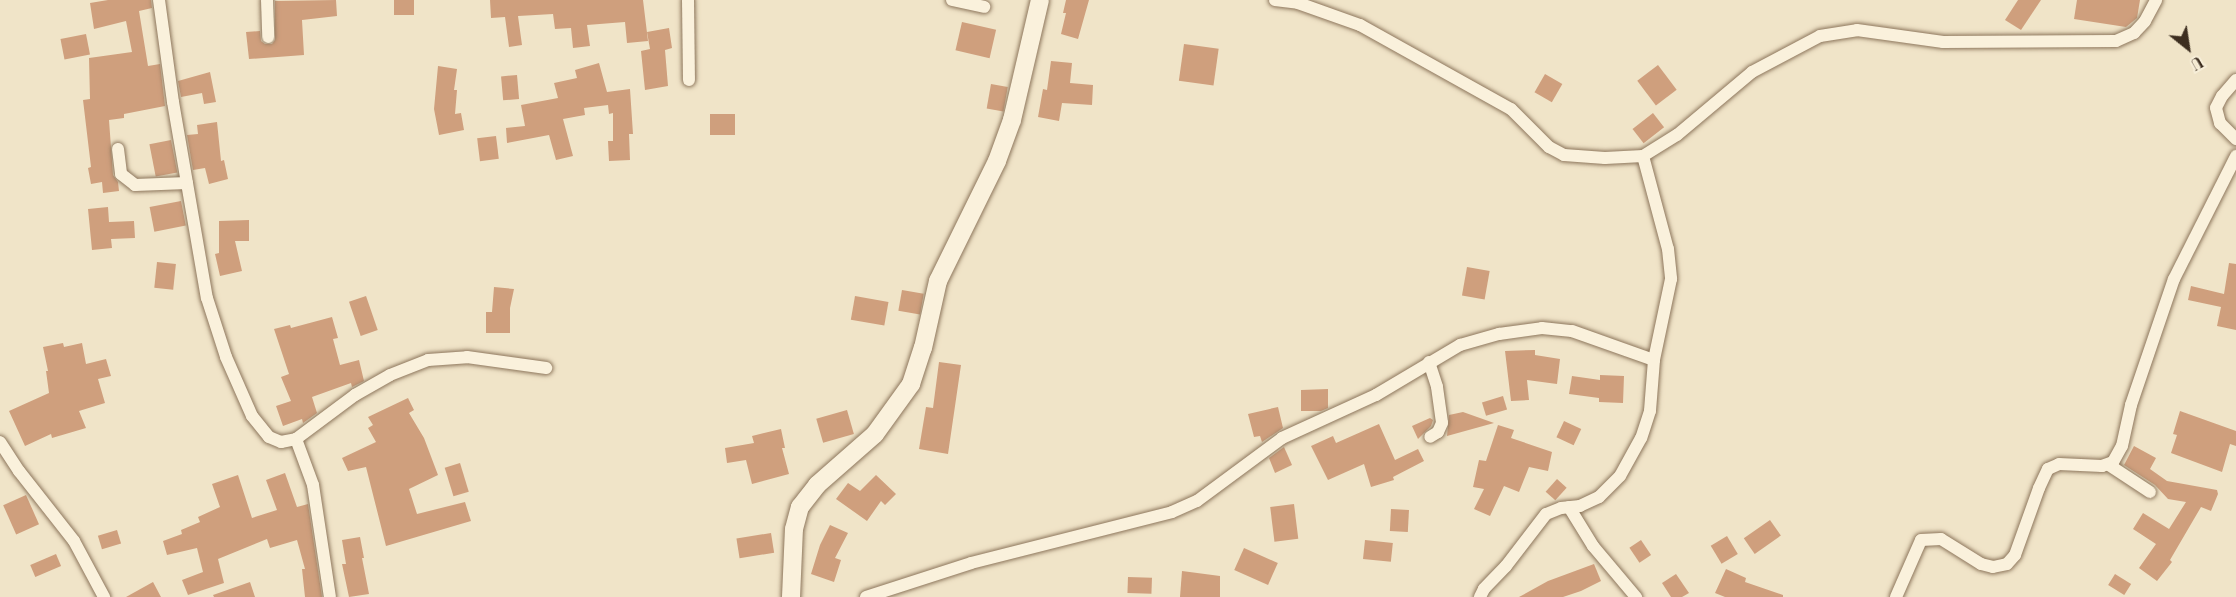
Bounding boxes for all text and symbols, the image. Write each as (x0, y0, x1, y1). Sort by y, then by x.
north arrow (2158, 18, 2218, 78)
text: U (2187, 52, 2207, 76)

